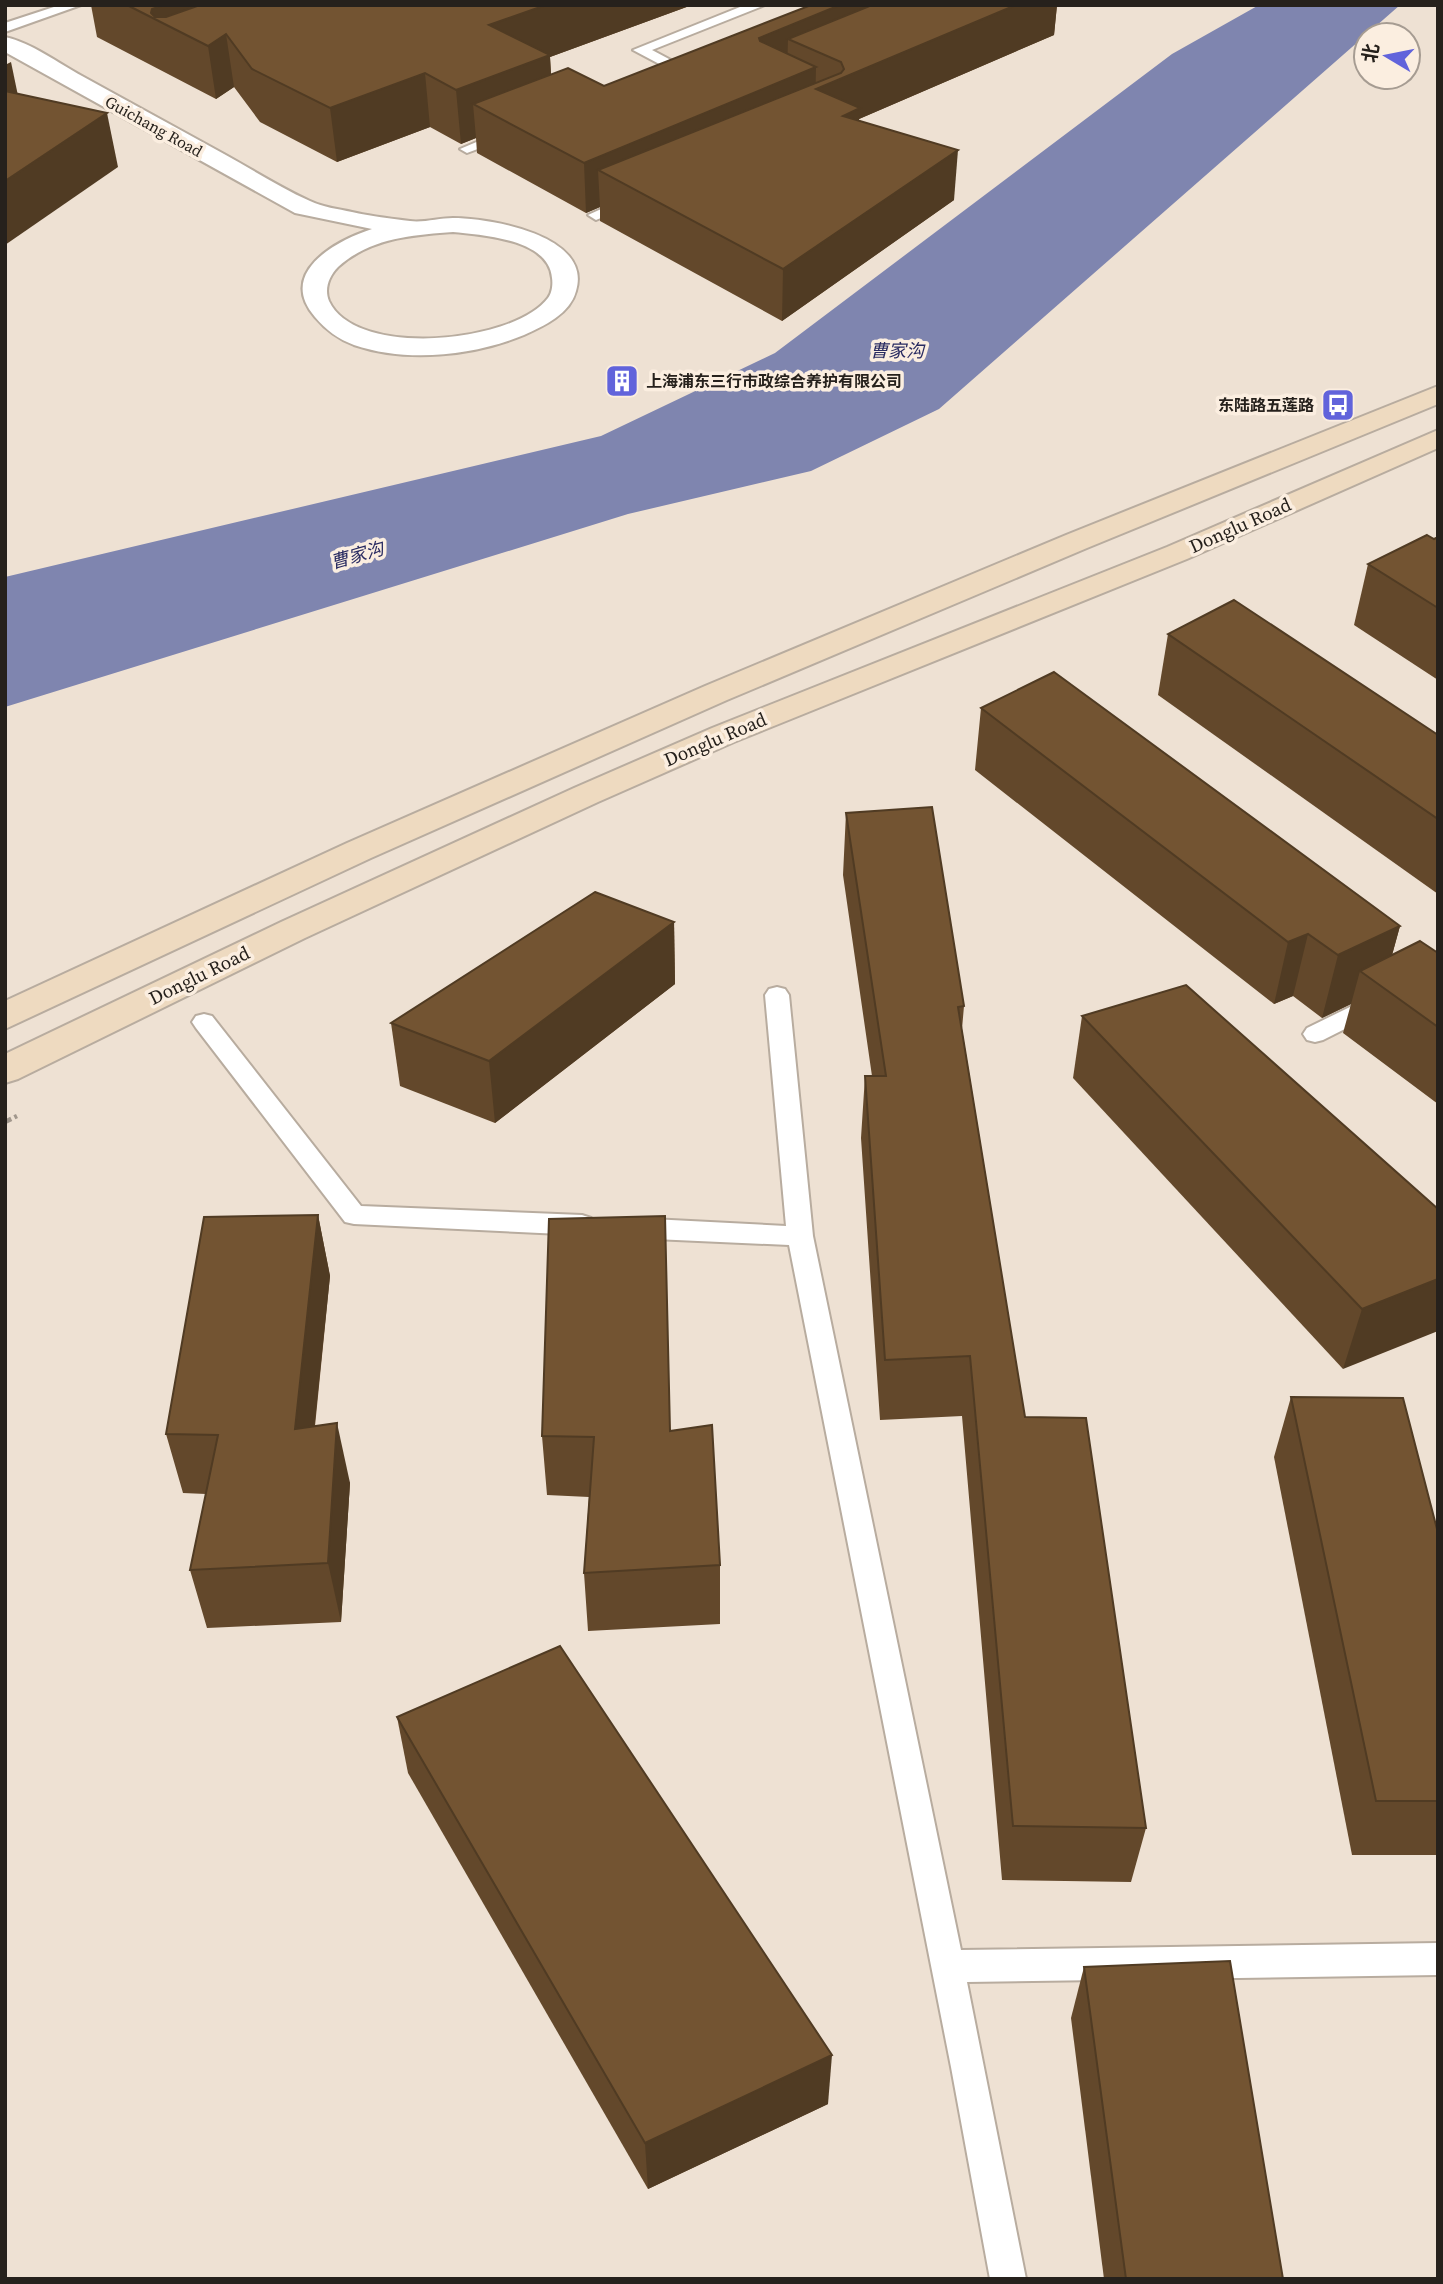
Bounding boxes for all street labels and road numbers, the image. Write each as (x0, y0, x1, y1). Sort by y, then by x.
street label: Guichang Road (101, 90, 207, 162)
street label: Donglu Road (1185, 491, 1295, 559)
street label: Donglu Road (660, 706, 771, 772)
street label: Donglu Road (144, 939, 254, 1011)

